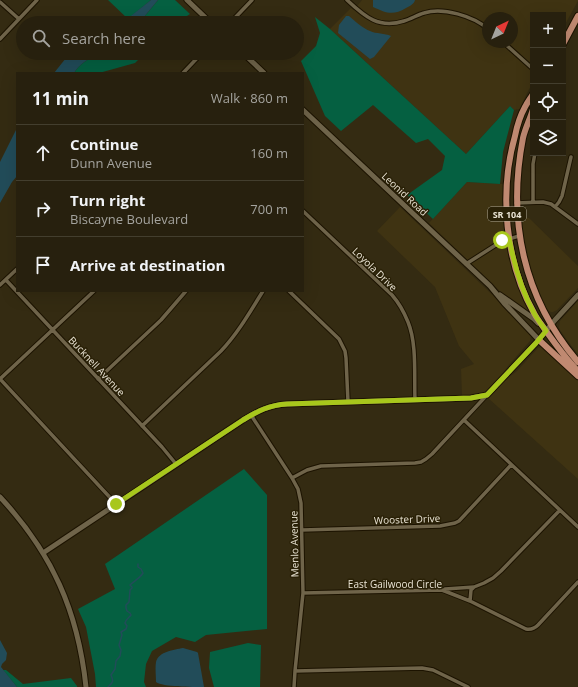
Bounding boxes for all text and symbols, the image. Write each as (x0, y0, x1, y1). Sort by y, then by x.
north arrow (482, 12, 518, 48)
map controls (530, 12, 566, 156)
button: + (530, 12, 566, 48)
search box (16, 16, 304, 60)
icon: search (30, 27, 52, 49)
text: Search here (62, 28, 146, 48)
button: − (530, 48, 566, 84)
button: locate (530, 84, 566, 120)
text: 11 min (32, 87, 89, 110)
text: Walk · 860 m (211, 89, 288, 107)
button: layers (530, 120, 566, 156)
text: Continue (70, 134, 138, 154)
icon: ahead (32, 142, 54, 164)
text: 160 m (250, 144, 288, 162)
text: Dunn Avenue (70, 154, 152, 172)
street label: Leonid Road (379, 169, 431, 219)
text: Turn right (70, 190, 145, 210)
icon: right (32, 198, 54, 220)
text: 700 m (250, 200, 288, 218)
road number: SR 104 (488, 207, 526, 221)
text: Biscayne Boulevard (70, 210, 188, 228)
route start (493, 231, 511, 249)
street label: Loyola Drive (349, 244, 401, 294)
icon: arrive (32, 254, 54, 276)
text: Arrive at destination (70, 255, 225, 275)
street label: Bucknell Avenue (66, 333, 129, 399)
route end (107, 495, 125, 513)
street label: Menlo Avenue (286, 510, 302, 577)
street label: Wooster Drive (374, 511, 441, 527)
street label: East Gailwood Circle (348, 577, 443, 591)

